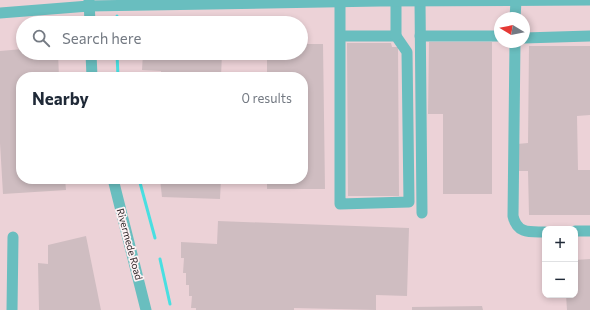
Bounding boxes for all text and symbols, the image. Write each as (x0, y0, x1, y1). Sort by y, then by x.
north arrow (494, 12, 530, 48)
search box (16, 16, 308, 60)
icon: search (30, 27, 52, 49)
text: Search here (62, 29, 141, 47)
text: Nearby (32, 88, 89, 109)
text: 0 results (241, 90, 292, 106)
street label: Rivermede Road (115, 207, 145, 281)
map controls (542, 226, 578, 298)
button: + (542, 226, 578, 262)
button: − (542, 262, 578, 298)

